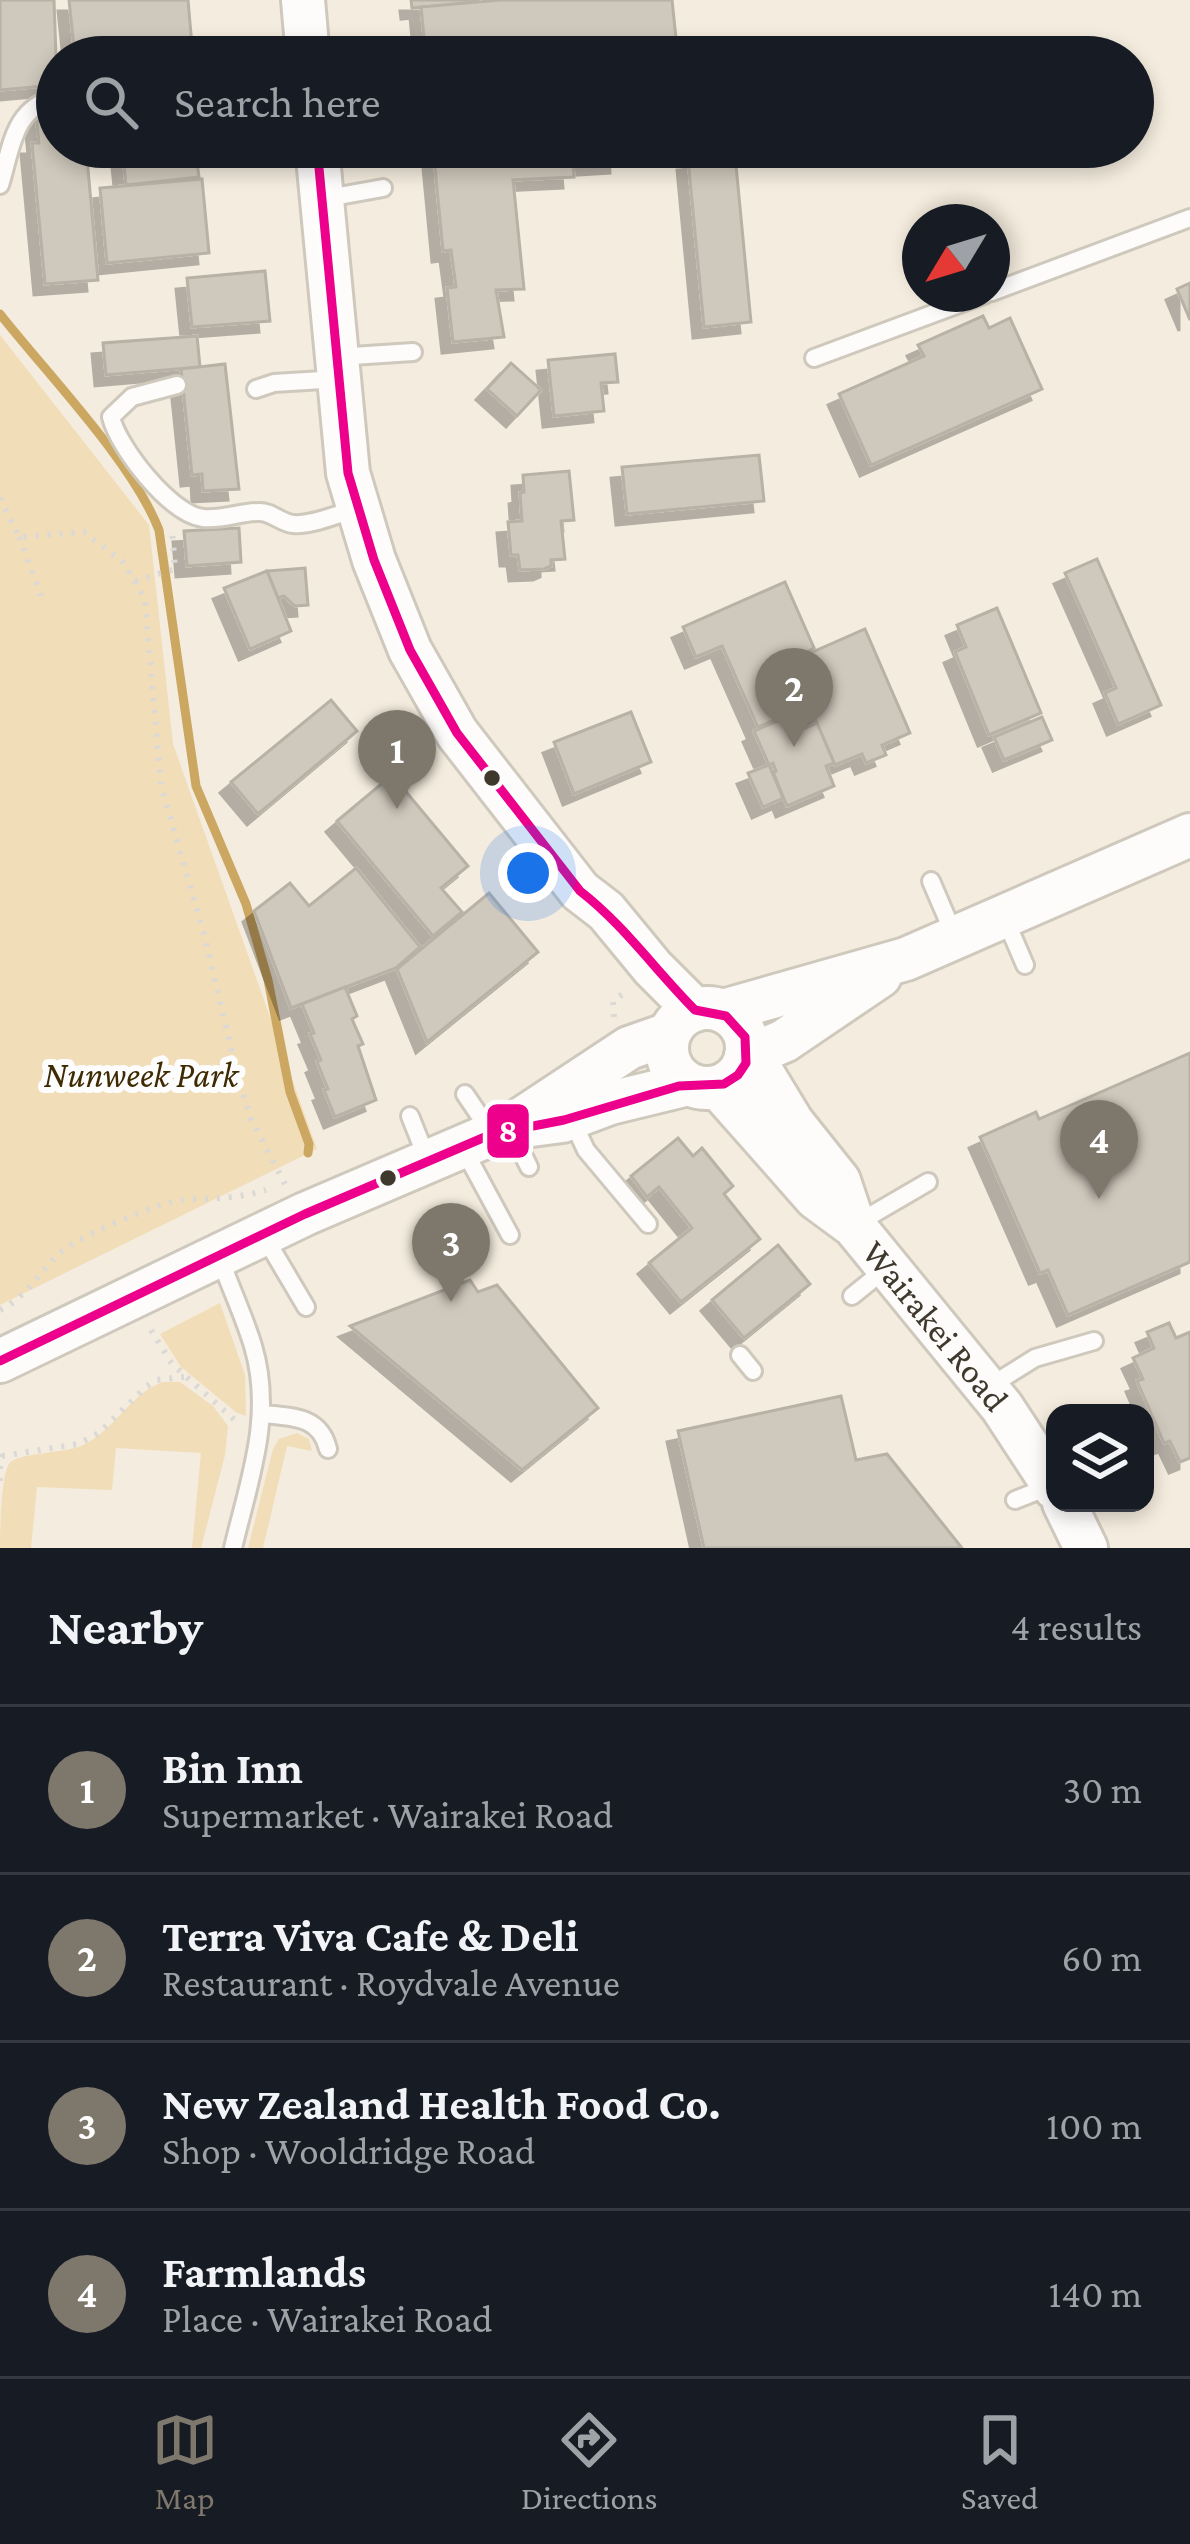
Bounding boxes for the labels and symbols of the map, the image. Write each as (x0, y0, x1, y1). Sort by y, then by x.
north arrow (902, 204, 1010, 312)
pin: 2 (755, 648, 833, 747)
pin: 1 (358, 710, 436, 809)
unlabelled marker (481, 767, 503, 789)
your location (498, 843, 558, 903)
park label: Nunweek Park (44, 1055, 240, 1095)
pin: 4 (1060, 1100, 1138, 1199)
line badge: 8 (485, 1102, 531, 1160)
text: 8 (498, 1112, 518, 1149)
unlabelled marker (377, 1167, 399, 1189)
pin: 3 (412, 1203, 490, 1302)
street label: Wairakei Road (854, 1232, 1017, 1419)

